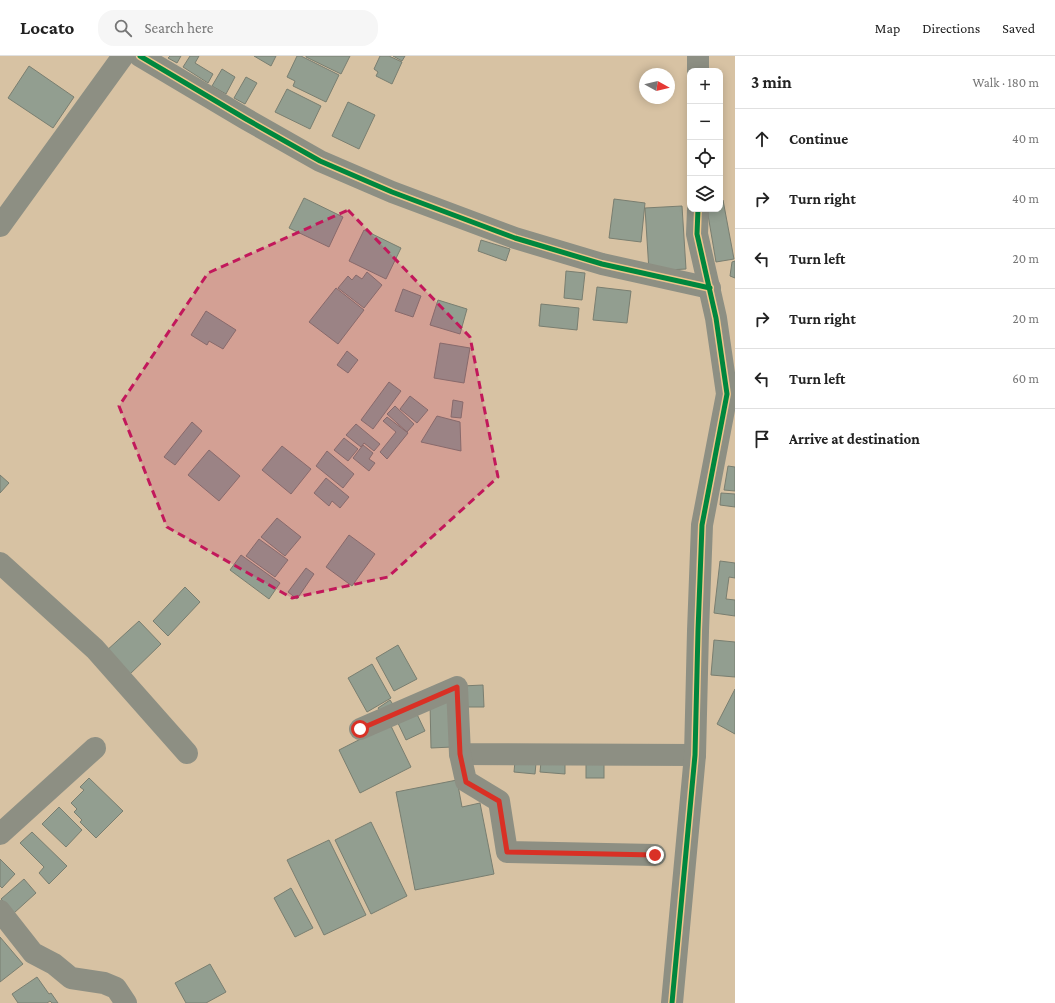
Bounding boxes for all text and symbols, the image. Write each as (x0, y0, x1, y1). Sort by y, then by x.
search box (98, 10, 378, 46)
text: Locato (20, 17, 74, 38)
icon: search (112, 17, 134, 39)
text: Search here (144, 20, 213, 36)
text: Map (875, 20, 900, 36)
text: Directions (922, 20, 980, 36)
text: Saved (1002, 20, 1035, 36)
north arrow (639, 68, 675, 104)
map controls (687, 68, 723, 212)
button: + (687, 68, 723, 104)
text: 3 min (751, 73, 792, 92)
text: Walk · 180 m (972, 75, 1039, 90)
button: − (687, 104, 723, 140)
icon: ahead (751, 128, 773, 150)
text: Continue (789, 131, 848, 147)
text: 40 m (1012, 131, 1039, 146)
button: locate (687, 140, 723, 176)
button: layers (687, 176, 723, 212)
icon: right (751, 188, 773, 210)
text: Turn right (789, 191, 856, 207)
text: 40 m (1012, 191, 1039, 206)
icon: left (751, 248, 773, 270)
text: Turn left (789, 251, 845, 267)
text: 20 m (1013, 251, 1039, 266)
icon: right (751, 308, 773, 330)
text: Turn right (789, 311, 856, 327)
text: 20 m (1013, 311, 1039, 326)
icon: left (751, 368, 773, 390)
text: Turn left (789, 371, 845, 387)
text: 60 m (1012, 371, 1039, 386)
icon: arrive (751, 428, 773, 450)
text: Arrive at destination (789, 431, 920, 447)
route start (351, 720, 369, 738)
route end (646, 846, 664, 864)

